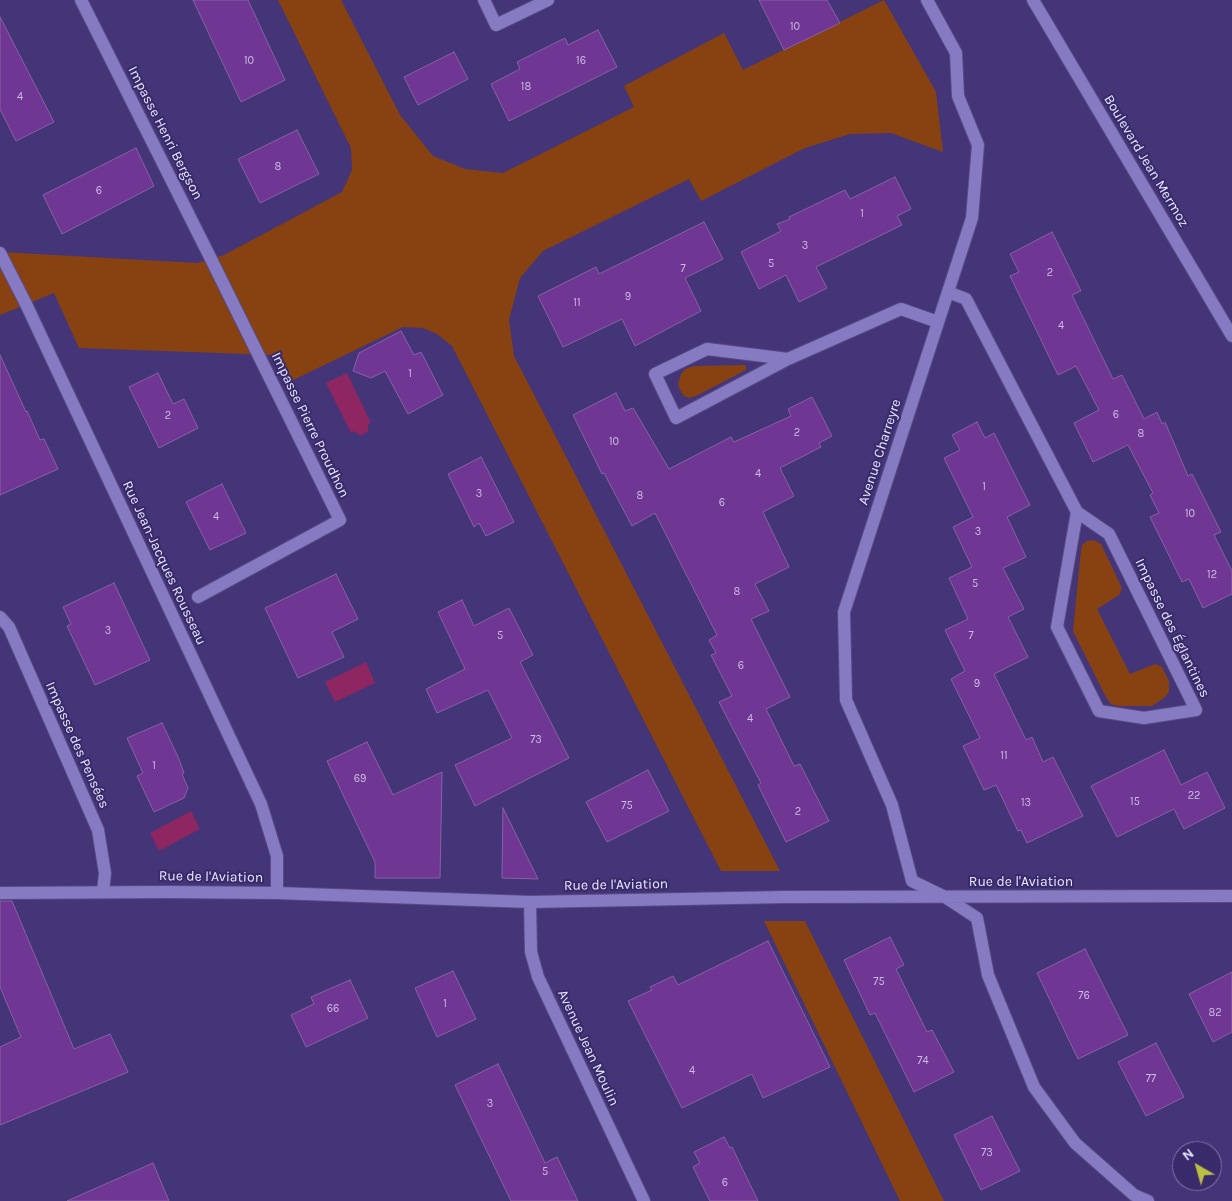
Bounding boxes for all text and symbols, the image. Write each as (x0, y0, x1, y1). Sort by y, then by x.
house number: 10 (790, 20, 800, 34)
house number: 10 (244, 54, 254, 68)
house number: 16 (576, 54, 586, 68)
street label: Impasse Henri Bergson (124, 63, 206, 203)
house number: 18 (521, 80, 531, 94)
house number: 4 (17, 90, 23, 104)
street label: Boulevard Jean Mermoz (1100, 92, 1192, 230)
house number: 8 (275, 160, 281, 174)
house number: 6 (96, 184, 102, 198)
house number: 1 (860, 207, 864, 221)
house number: 3 (802, 239, 808, 253)
house number: 5 (768, 257, 774, 271)
house number: 7 (680, 262, 686, 276)
house number: 2 (1047, 266, 1053, 280)
house number: 9 (625, 290, 631, 304)
house number: 11 (573, 296, 581, 310)
house number: 4 (1058, 319, 1064, 333)
street label: Impasse Pierre Proudhon (267, 350, 353, 500)
house number: 1 (408, 367, 412, 381)
street label: Avenue Charreyre (855, 397, 905, 507)
house number: 6 (1113, 408, 1119, 422)
house number: 2 (165, 409, 171, 423)
house number: 2 (794, 426, 800, 440)
house number: 8 (1138, 427, 1144, 441)
house number: 10 (609, 435, 619, 449)
house number: 4 (755, 467, 761, 481)
street label: Rue Jean-Jacques Rousseau (118, 478, 210, 648)
house number: 1 (982, 480, 986, 494)
house number: 3 (476, 487, 482, 501)
house number: 8 (637, 489, 643, 503)
house number: 6 (719, 496, 725, 510)
house number: 10 (1185, 507, 1195, 521)
house number: 4 (213, 510, 219, 524)
house number: 3 (975, 525, 981, 539)
street label: Impasse des Églantines (1131, 556, 1213, 700)
house number: 12 (1207, 568, 1217, 582)
house number: 5 (972, 577, 978, 591)
house number: 8 (734, 585, 740, 599)
house number: 3 (105, 624, 111, 638)
house number: 5 (497, 629, 503, 643)
house number: 7 (968, 629, 974, 643)
house number: 6 (738, 659, 744, 673)
house number: 9 (974, 677, 980, 691)
street label: Impasse des Pensées (42, 679, 112, 811)
house number: 4 (747, 712, 753, 726)
house number: 73 (530, 733, 542, 747)
house number: 11 (1000, 749, 1008, 763)
house number: 1 (152, 759, 156, 773)
house number: 69 (354, 772, 366, 786)
house number: 22 (1188, 789, 1200, 803)
house number: 15 (1130, 795, 1140, 809)
house number: 13 (1021, 796, 1031, 810)
house number: 75 (621, 799, 633, 813)
house number: 2 (795, 805, 801, 819)
street label: Rue de l'Aviation (159, 868, 263, 886)
street label: Rue de l'Aviation (969, 874, 1073, 890)
street label: Rue de l'Aviation (564, 876, 668, 894)
house number: 75 (873, 975, 885, 989)
street label: Avenue Jean Moulin (554, 987, 622, 1109)
house number: 76 (1078, 989, 1090, 1003)
house number: 1 (443, 997, 447, 1011)
house number: 66 (327, 1002, 339, 1016)
house number: 82 (1208, 1006, 1222, 1020)
house number: 74 (917, 1054, 929, 1068)
house number: 4 (689, 1064, 695, 1078)
house number: 77 (1146, 1072, 1156, 1086)
house number: 3 (487, 1097, 493, 1111)
north arrow (1172, 1141, 1222, 1191)
text: N (1179, 1145, 1197, 1164)
house number: 73 (981, 1146, 993, 1160)
house number: 5 (542, 1165, 548, 1179)
house number: 6 (722, 1176, 728, 1190)

